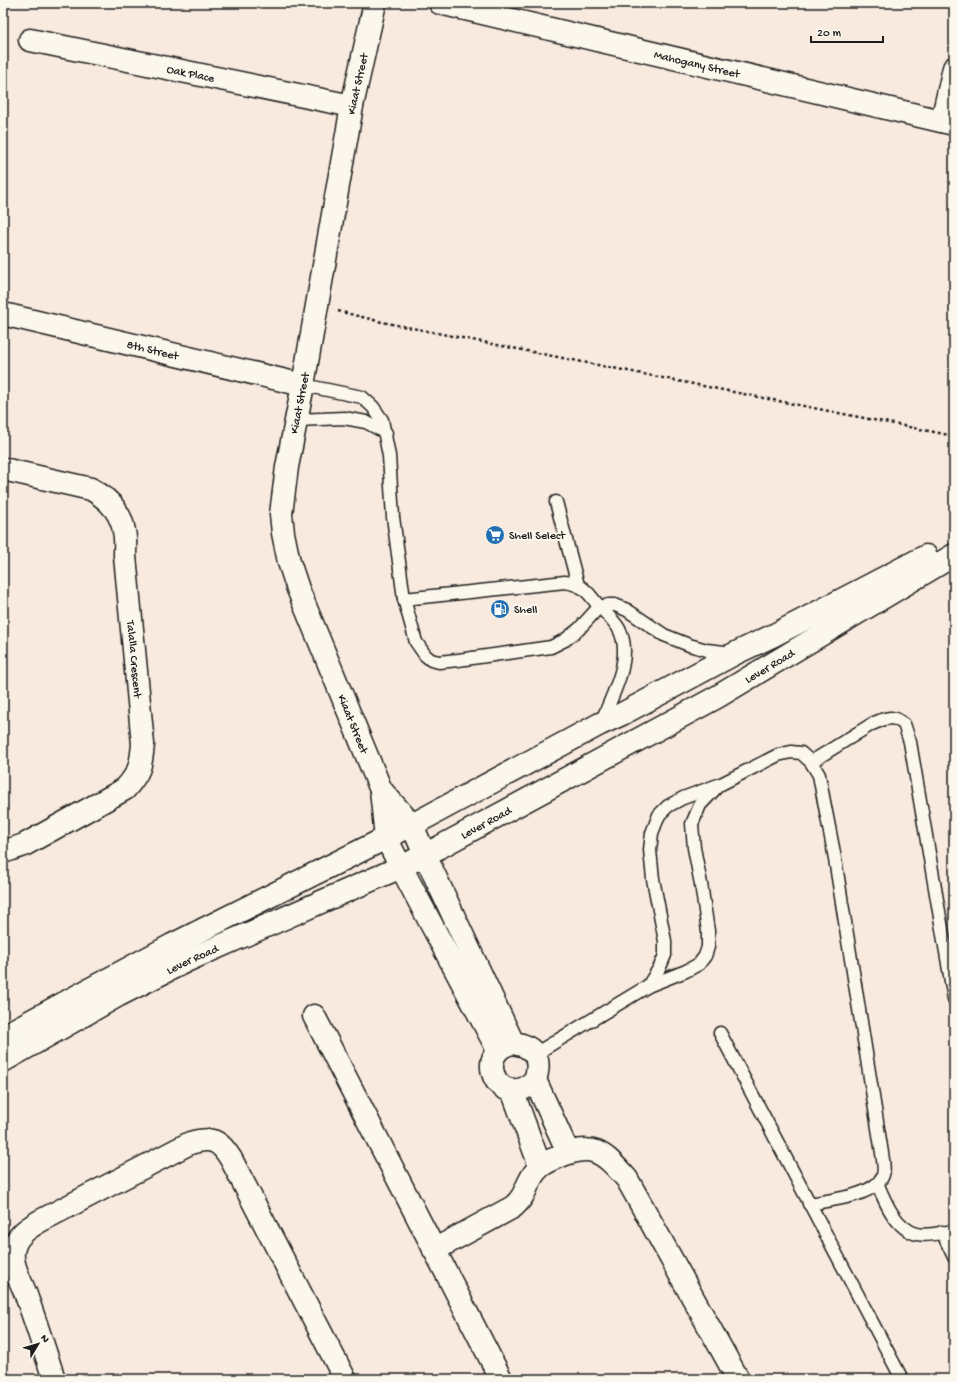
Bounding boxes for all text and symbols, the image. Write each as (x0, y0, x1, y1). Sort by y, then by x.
scale bar (811, 18, 883, 44)
text: 20 m (817, 27, 842, 41)
street label: Mahogany Street (652, 49, 742, 83)
street label: Kiaat Street (346, 51, 373, 116)
street label: Oak Place (165, 63, 216, 87)
street label: 8th Street (125, 339, 181, 365)
street label: Kiaat Street (288, 370, 314, 435)
supermarket icon: Shell Select (484, 524, 506, 546)
place label: Shell Select (509, 530, 566, 544)
fuel station icon: Shell (489, 598, 511, 620)
place label: Shell (514, 604, 538, 618)
street label: Talalla Crescent (122, 619, 144, 700)
street label: Lever Road (743, 647, 798, 688)
street label: Kiaat Street (333, 693, 371, 757)
street label: Lever Road (459, 804, 515, 843)
street label: Lever Road (165, 942, 222, 979)
north arrow (18, 1324, 58, 1364)
text: N (37, 1333, 51, 1346)

